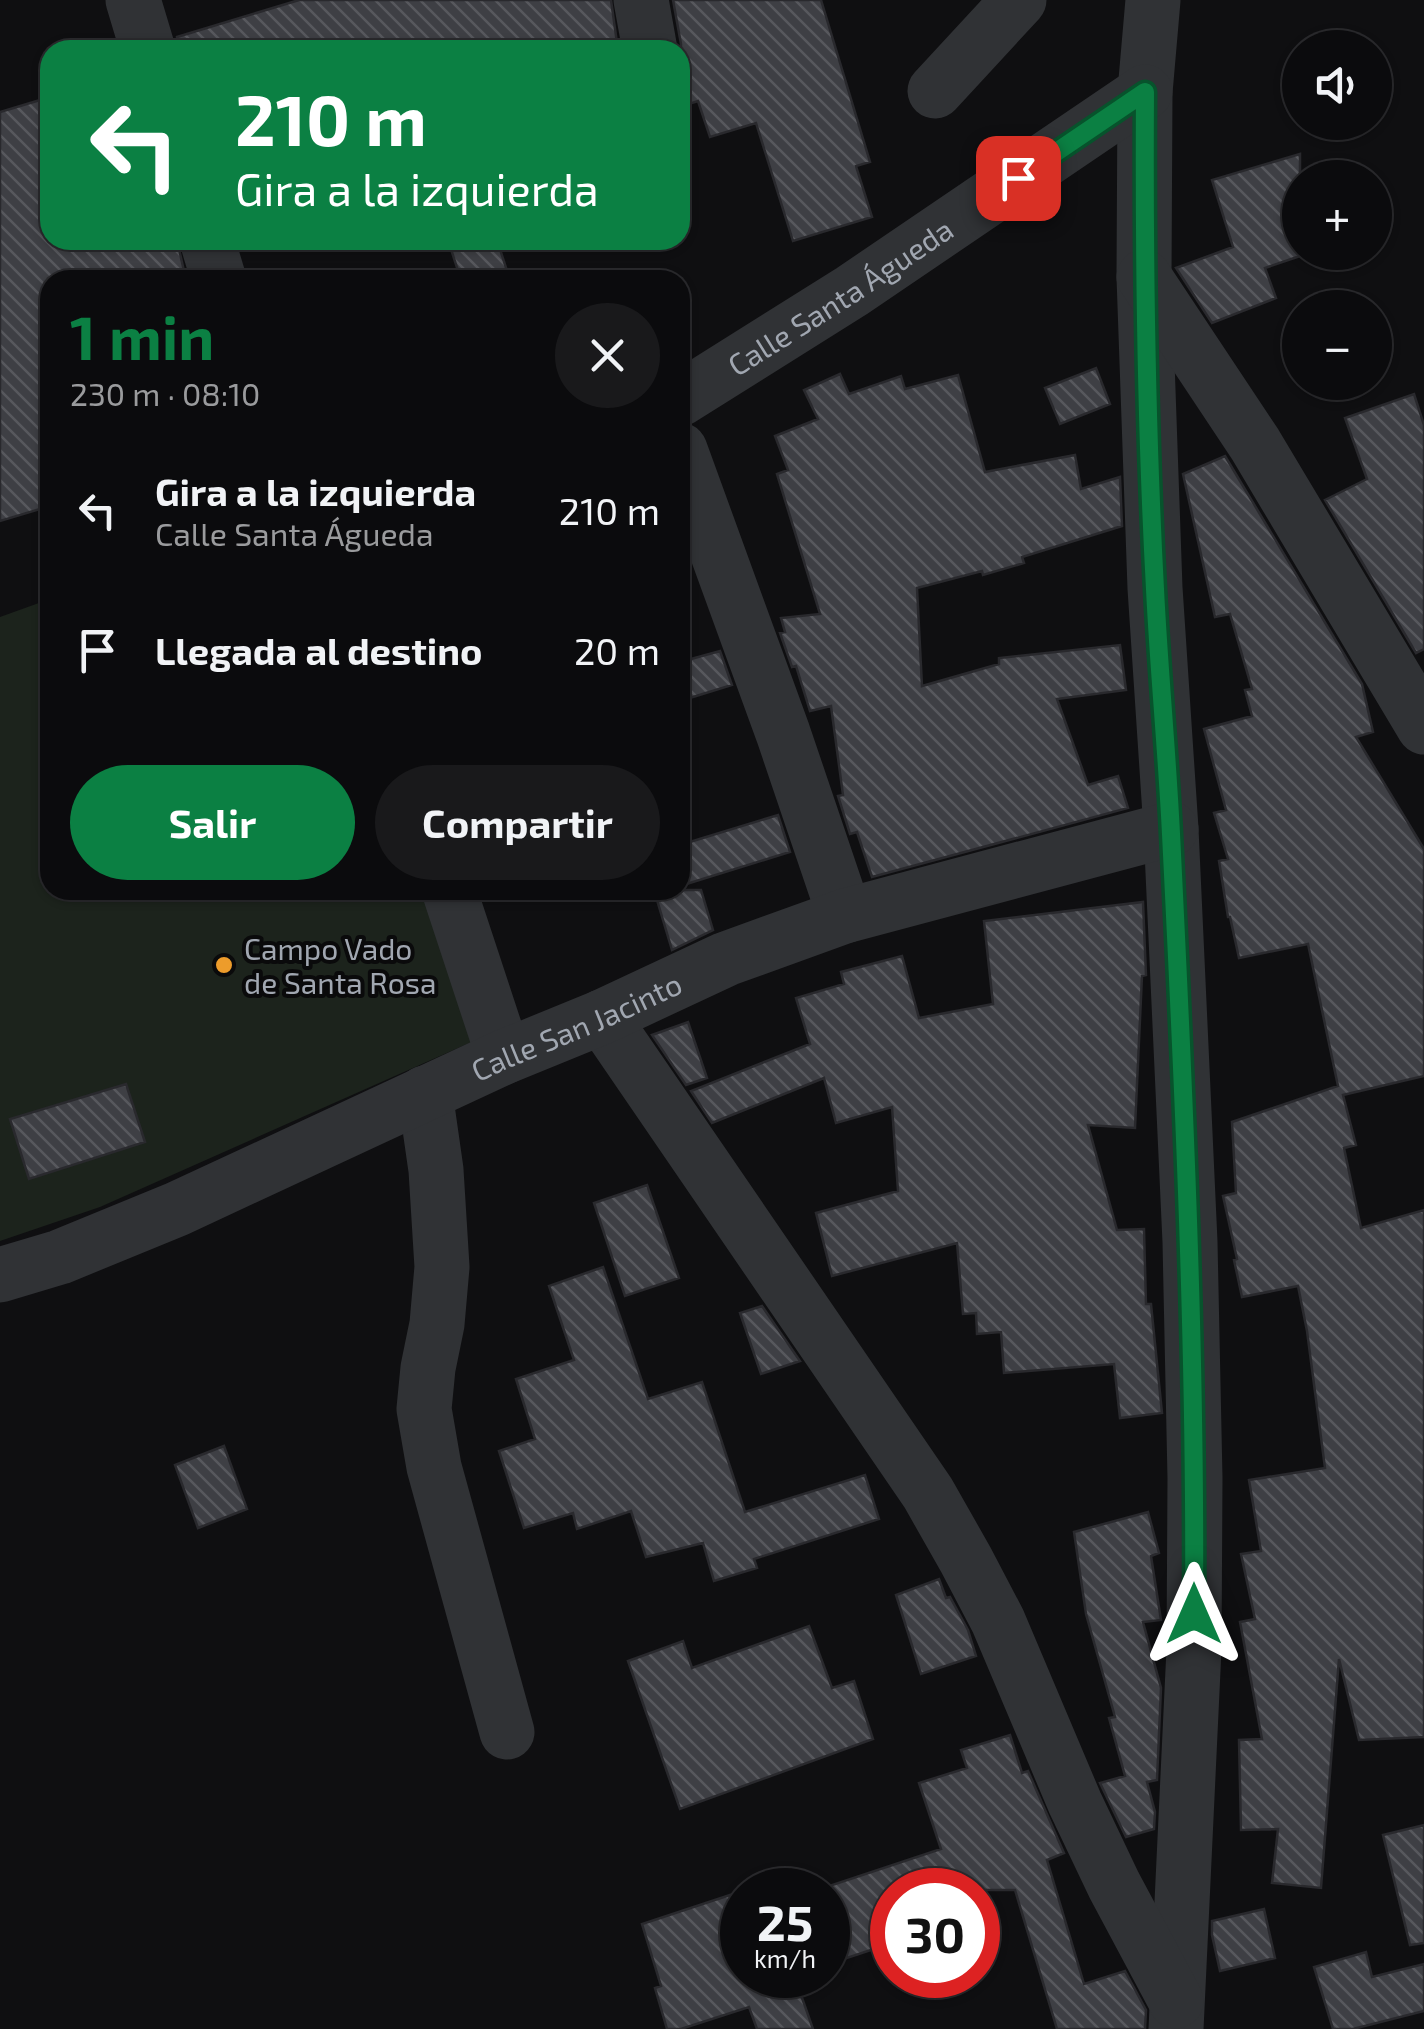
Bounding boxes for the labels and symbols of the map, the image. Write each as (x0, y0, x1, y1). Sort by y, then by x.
pin (976, 136, 1061, 221)
street label: Calle Santa Águeda (721, 210, 959, 383)
place label: Campo Vado de Santa Rosa (244, 930, 436, 1000)
marker: Campo Vado de Santa Rosa (213, 954, 235, 976)
street label: Calle San Jacinto (465, 965, 687, 1088)
position arrow (1142, 1562, 1246, 1666)
speed limit sign: 30 (870, 1868, 1000, 1998)

